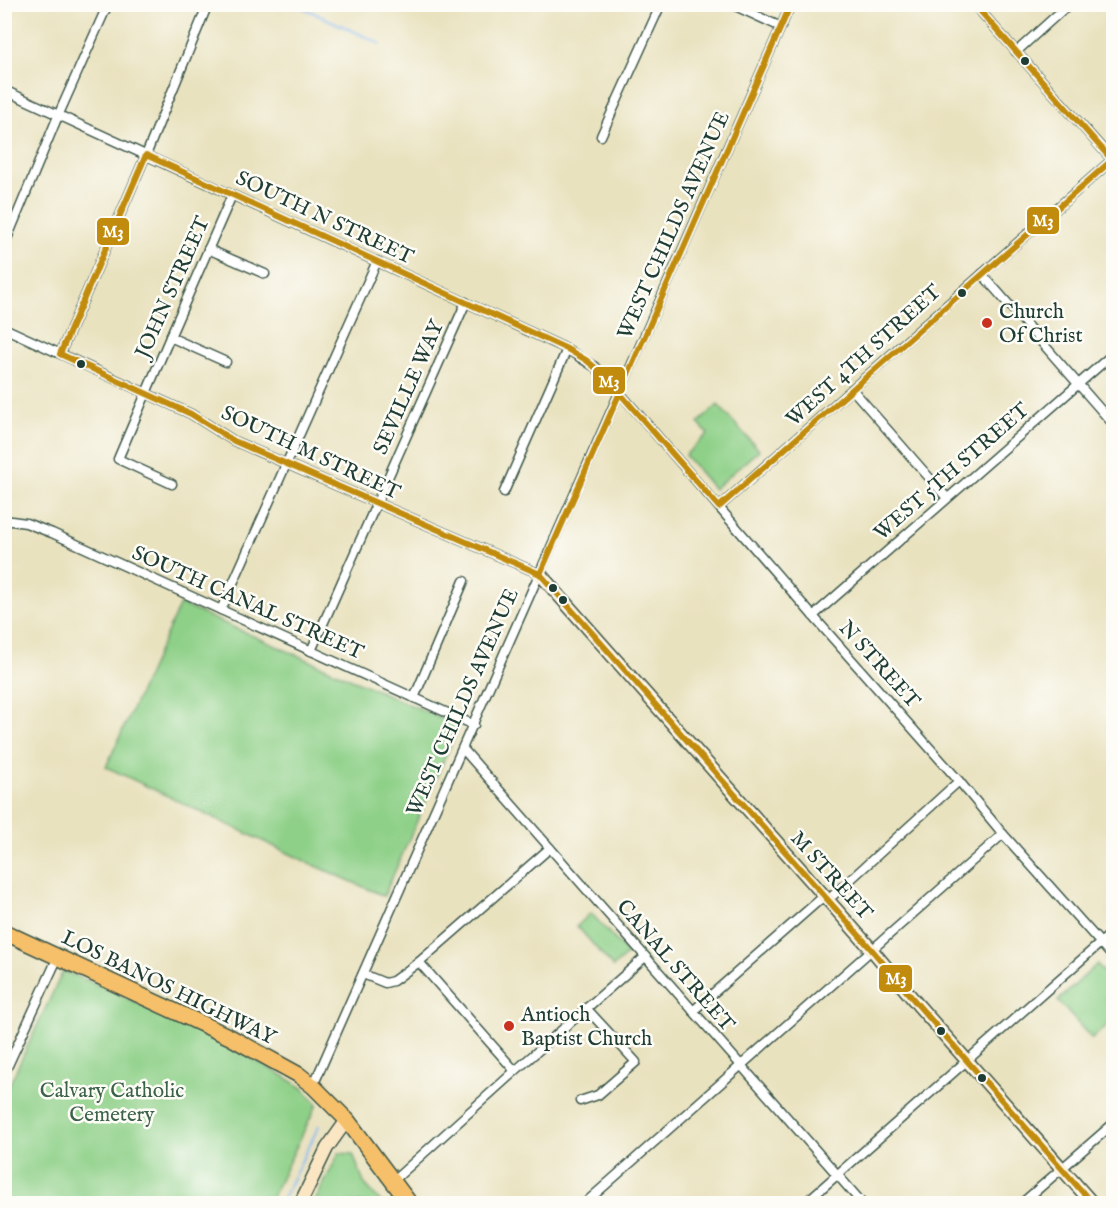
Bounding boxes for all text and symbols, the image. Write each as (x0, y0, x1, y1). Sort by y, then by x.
unlabelled marker (1019, 55, 1031, 67)
street label: WEST CHILDS AVENUE (612, 108, 737, 344)
street label: SOUTH N STREET (231, 165, 418, 272)
line badge: M3 (1026, 206, 1060, 235)
street label: JOHN STREET (129, 212, 217, 365)
text: M3 (1032, 212, 1054, 232)
line badge: M3 (96, 217, 130, 246)
text: M3 (102, 223, 124, 243)
street label: WEST 4TH STREET (781, 279, 948, 433)
unlabelled marker (956, 287, 968, 299)
place label: Church Of Christ (999, 299, 1083, 350)
street label: SEVILLE WAY (368, 315, 452, 459)
marker: Church Of Christ (980, 316, 994, 330)
unlabelled marker (75, 358, 87, 370)
line badge: M3 (592, 366, 626, 395)
text: M3 (598, 373, 620, 393)
street label: WEST 5TH STREET (869, 397, 1036, 547)
street label: SOUTH M STREET (217, 400, 405, 507)
street label: SOUTH CANAL STREET (127, 540, 368, 667)
unlabelled marker (547, 582, 559, 594)
street label: WEST CHILDS AVENUE (401, 585, 526, 821)
unlabelled marker (557, 594, 569, 606)
street label: N STREET (832, 615, 926, 715)
street label: M STREET (784, 826, 878, 927)
street label: CANAL STREET (610, 894, 740, 1038)
street label: LOS BANOS HIGHWAY (57, 925, 281, 1053)
line badge: M3 (878, 964, 913, 993)
text: M3 (885, 970, 907, 990)
place label: Antioch Baptist Church (520, 1002, 652, 1053)
marker: Antioch Baptist Church (502, 1019, 516, 1033)
unlabelled marker (935, 1025, 947, 1037)
unlabelled marker (976, 1072, 988, 1084)
park label: Calvary Catholic Cemetery (40, 1078, 184, 1129)

